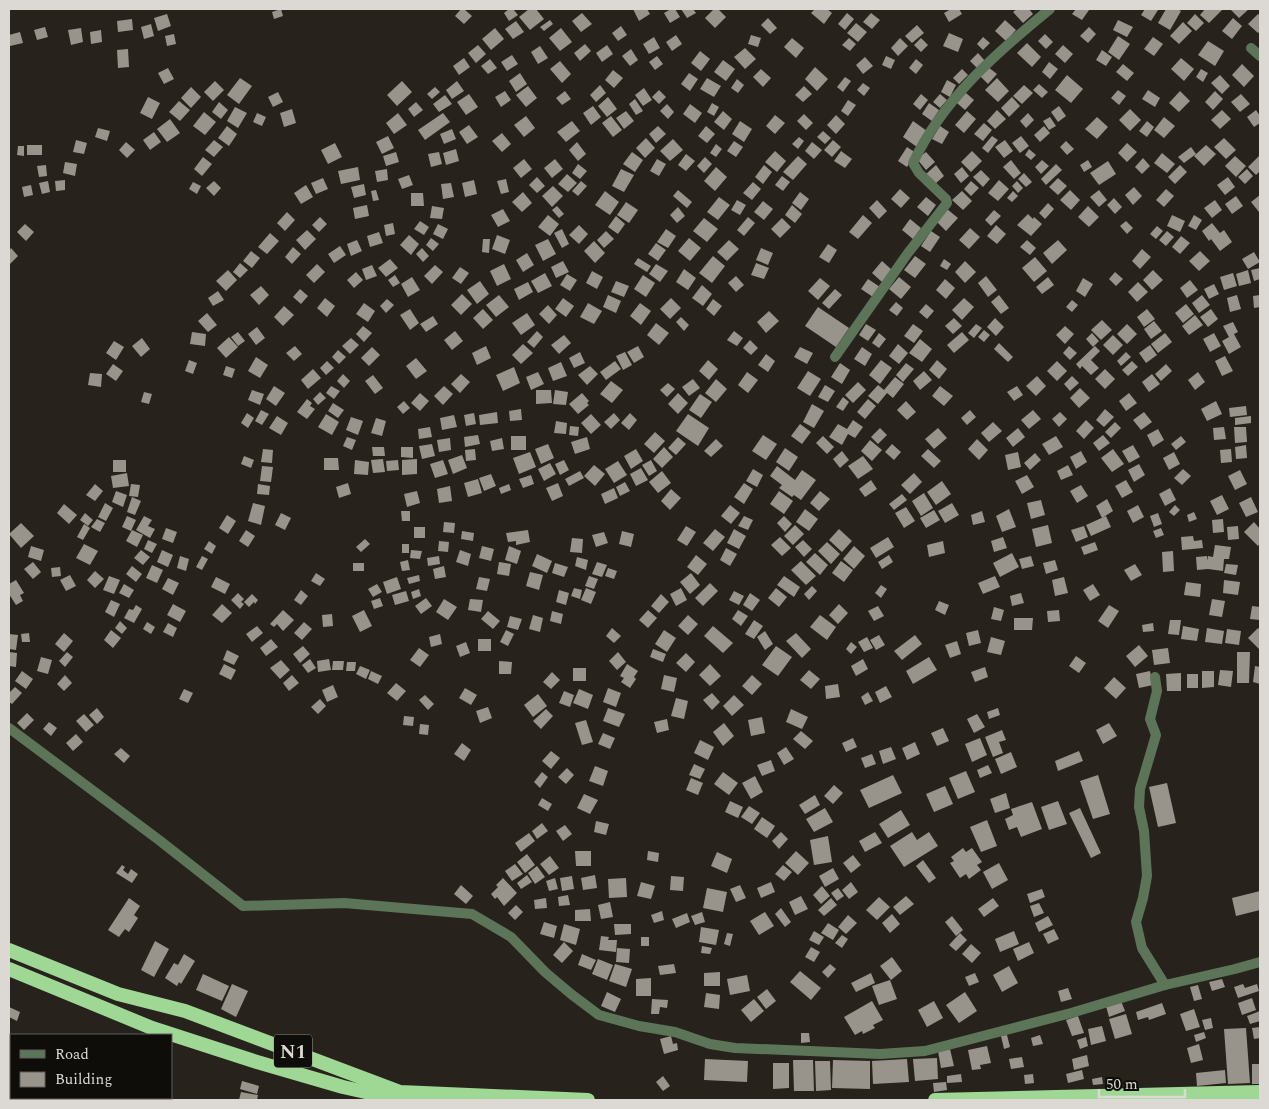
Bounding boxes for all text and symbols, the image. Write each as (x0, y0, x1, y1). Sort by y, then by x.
legend (10, 1034, 172, 1099)
road number: N1 (274, 1034, 312, 1068)
text: Road (55, 1043, 89, 1066)
scale bar (1099, 1066, 1185, 1098)
text: Building (55, 1068, 112, 1091)
text: 50 m (1106, 1073, 1138, 1096)

